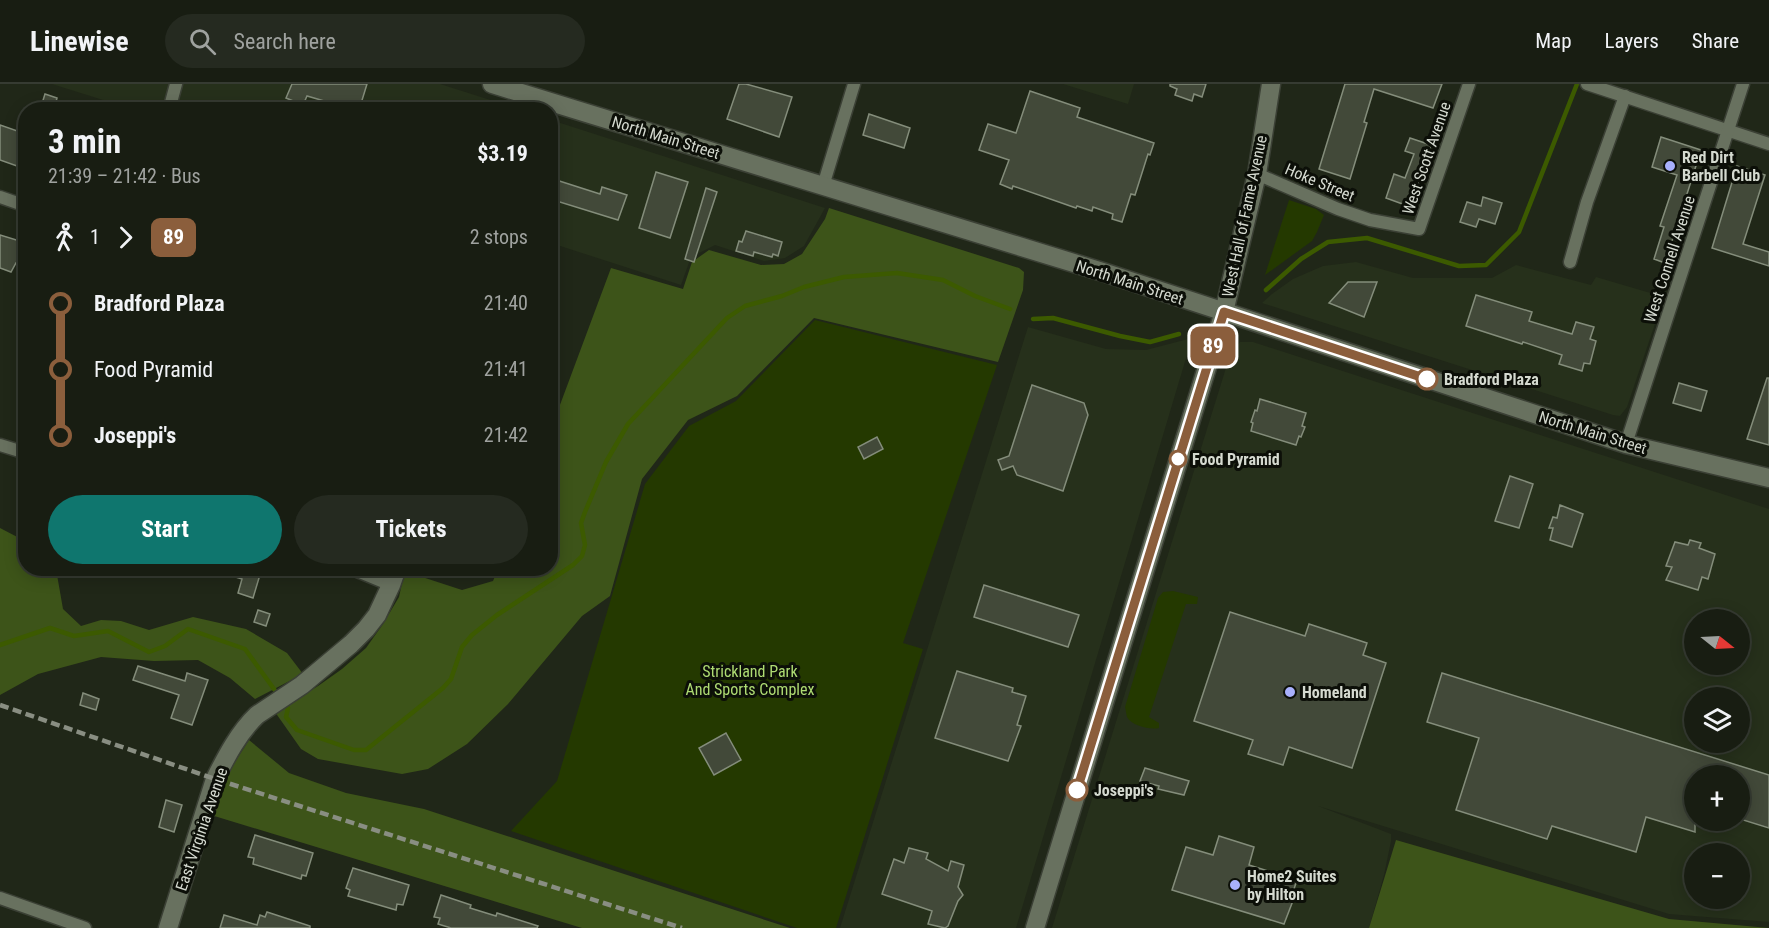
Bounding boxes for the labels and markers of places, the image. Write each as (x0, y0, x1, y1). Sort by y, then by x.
place label: Red Dirt Barbell Club (1682, 148, 1760, 185)
marker: Red Dirt Barbell Club (1663, 159, 1677, 173)
marker: Bradford Plaza (1416, 368, 1438, 390)
place label: Bradford Plaza (1444, 370, 1539, 389)
marker: Food Pyramid (1169, 450, 1187, 468)
place label: Food Pyramid (1192, 450, 1280, 469)
place label: Homeland (1302, 683, 1367, 702)
marker: Homeland (1283, 685, 1297, 699)
marker: Joseppi's (1066, 779, 1088, 801)
place label: Joseppi's (1094, 781, 1154, 800)
place label: Home2 Suites by Hilton (1247, 867, 1336, 904)
marker: Home2 Suites by Hilton (1228, 878, 1242, 892)

